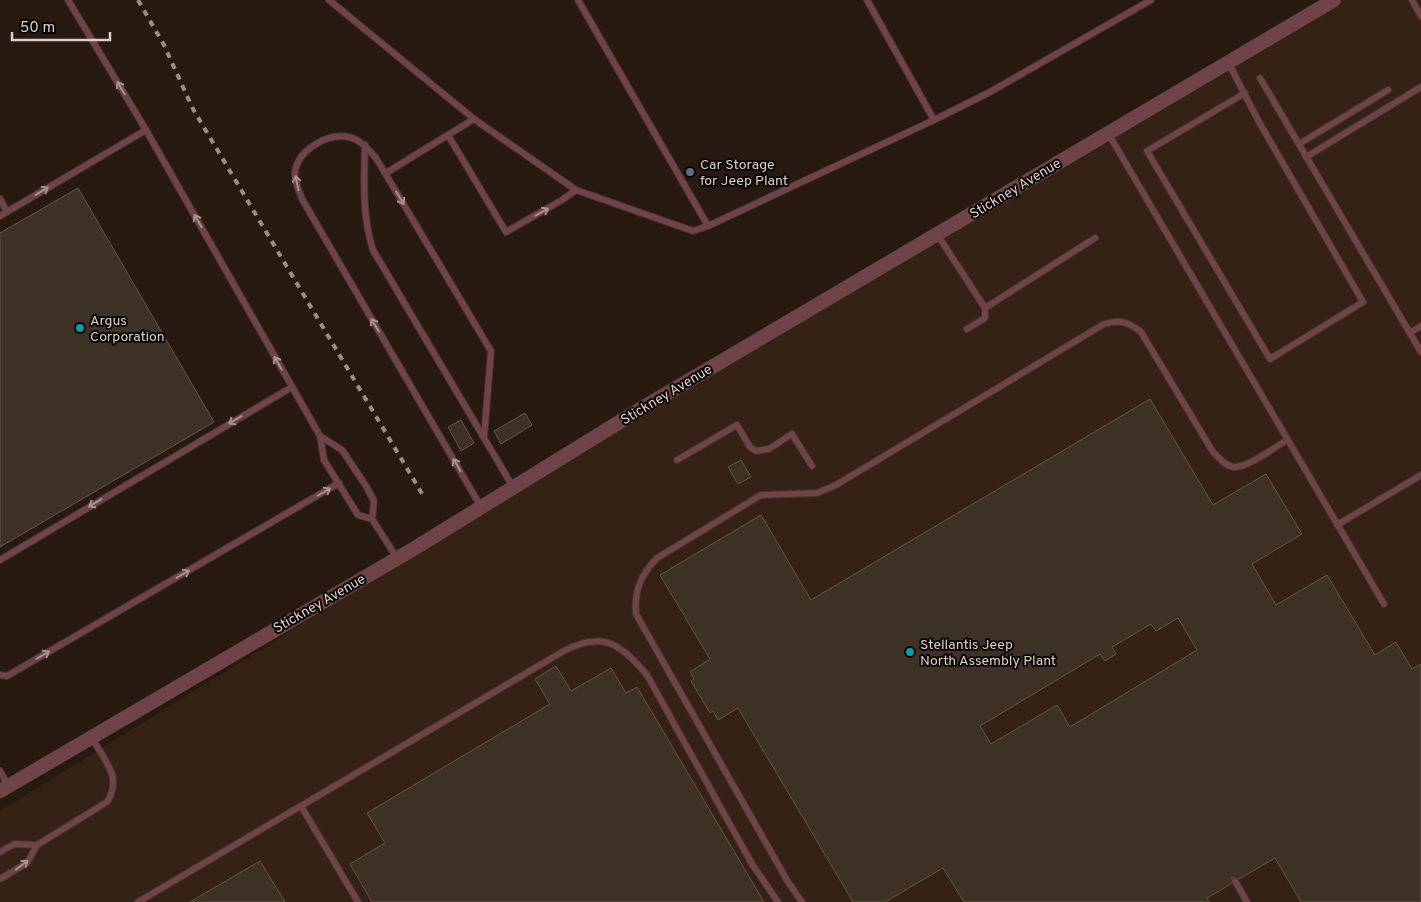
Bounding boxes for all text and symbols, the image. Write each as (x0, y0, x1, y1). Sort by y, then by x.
scale bar (12, 10, 110, 42)
text: 50 m (20, 19, 55, 38)
one-way arrow (115, 81, 125, 95)
street label: Stickney Avenue (967, 155, 1065, 223)
place label: Car Storage for Jeep Plant (700, 157, 788, 190)
marker: Car Storage for Jeep Plant (684, 166, 696, 178)
one-way arrow (292, 175, 302, 191)
one-way arrow (34, 186, 48, 196)
one-way arrow (396, 190, 406, 204)
one-way arrow (534, 206, 549, 216)
one-way arrow (193, 214, 203, 229)
place label: Argus Corporation (90, 313, 165, 346)
one-way arrow (370, 317, 380, 332)
marker: Argus Corporation (74, 322, 86, 334)
one-way arrow (273, 356, 283, 370)
street label: Stickney Avenue (618, 361, 716, 429)
one-way arrow (228, 416, 242, 426)
one-way arrow (452, 457, 462, 472)
one-way arrow (316, 486, 330, 496)
one-way arrow (89, 499, 103, 509)
one-way arrow (176, 568, 190, 578)
street label: Stickney Avenue (271, 571, 369, 638)
place label: Stellantis Jeep North Assembly Plant (920, 637, 1056, 670)
marker: Stellantis Jeep North Assembly Plant (904, 646, 916, 658)
one-way arrow (35, 650, 49, 660)
one-way arrow (15, 860, 28, 871)

